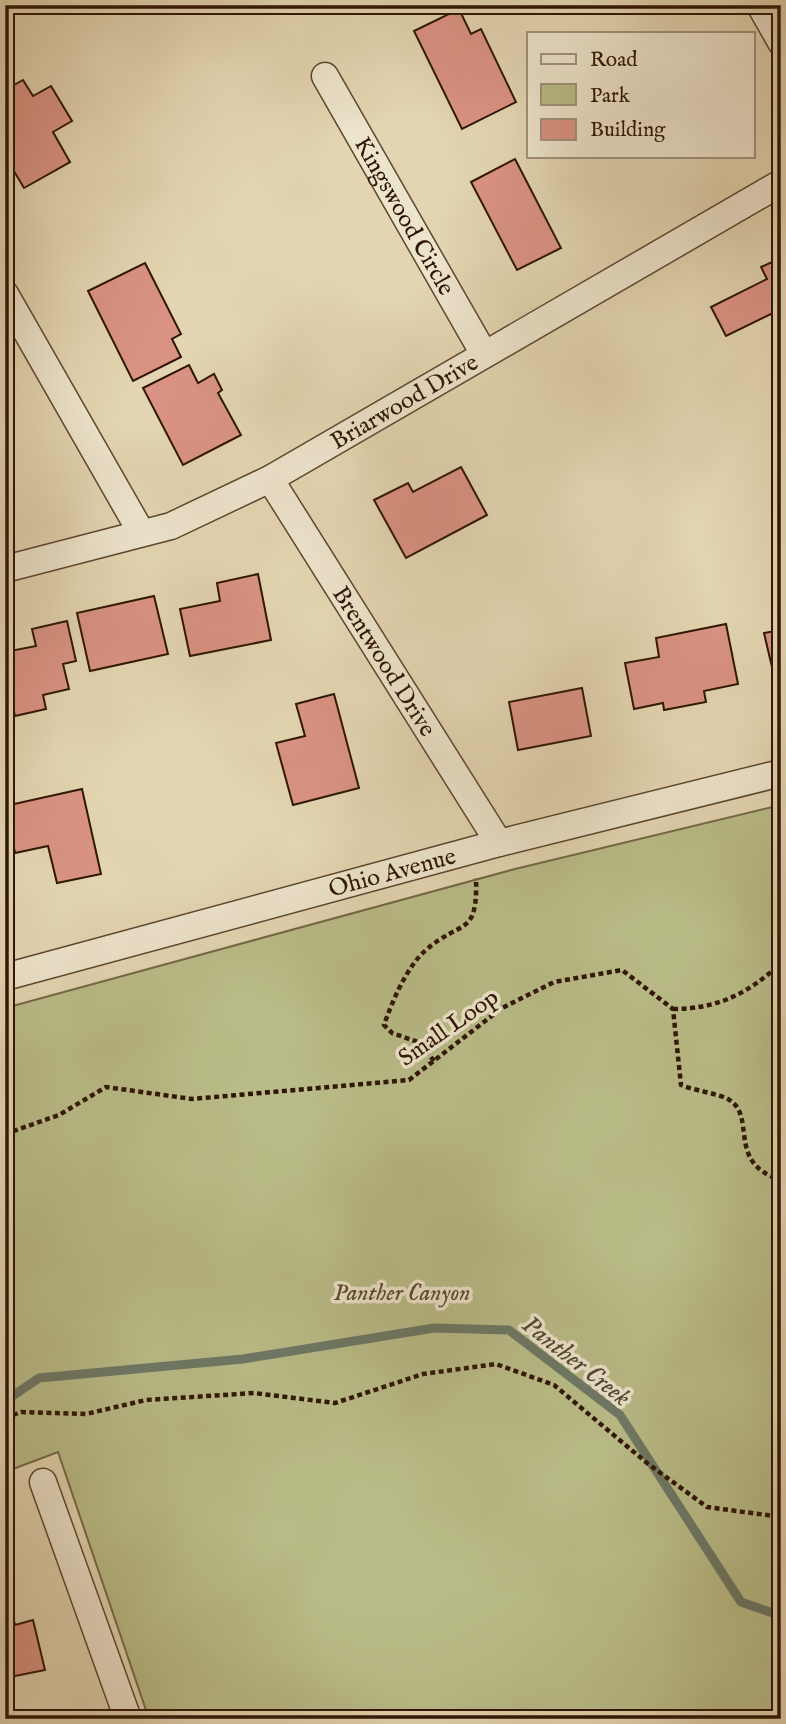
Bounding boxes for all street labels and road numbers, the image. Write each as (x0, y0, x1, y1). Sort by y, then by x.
street label: Kingswood Circle (346, 132, 461, 301)
street label: Briarwood Drive (325, 348, 484, 458)
street label: Brentwood Drive (324, 581, 442, 743)
street label: Ohio Avenue (325, 841, 459, 906)
street label: Small Loop (393, 982, 505, 1074)

